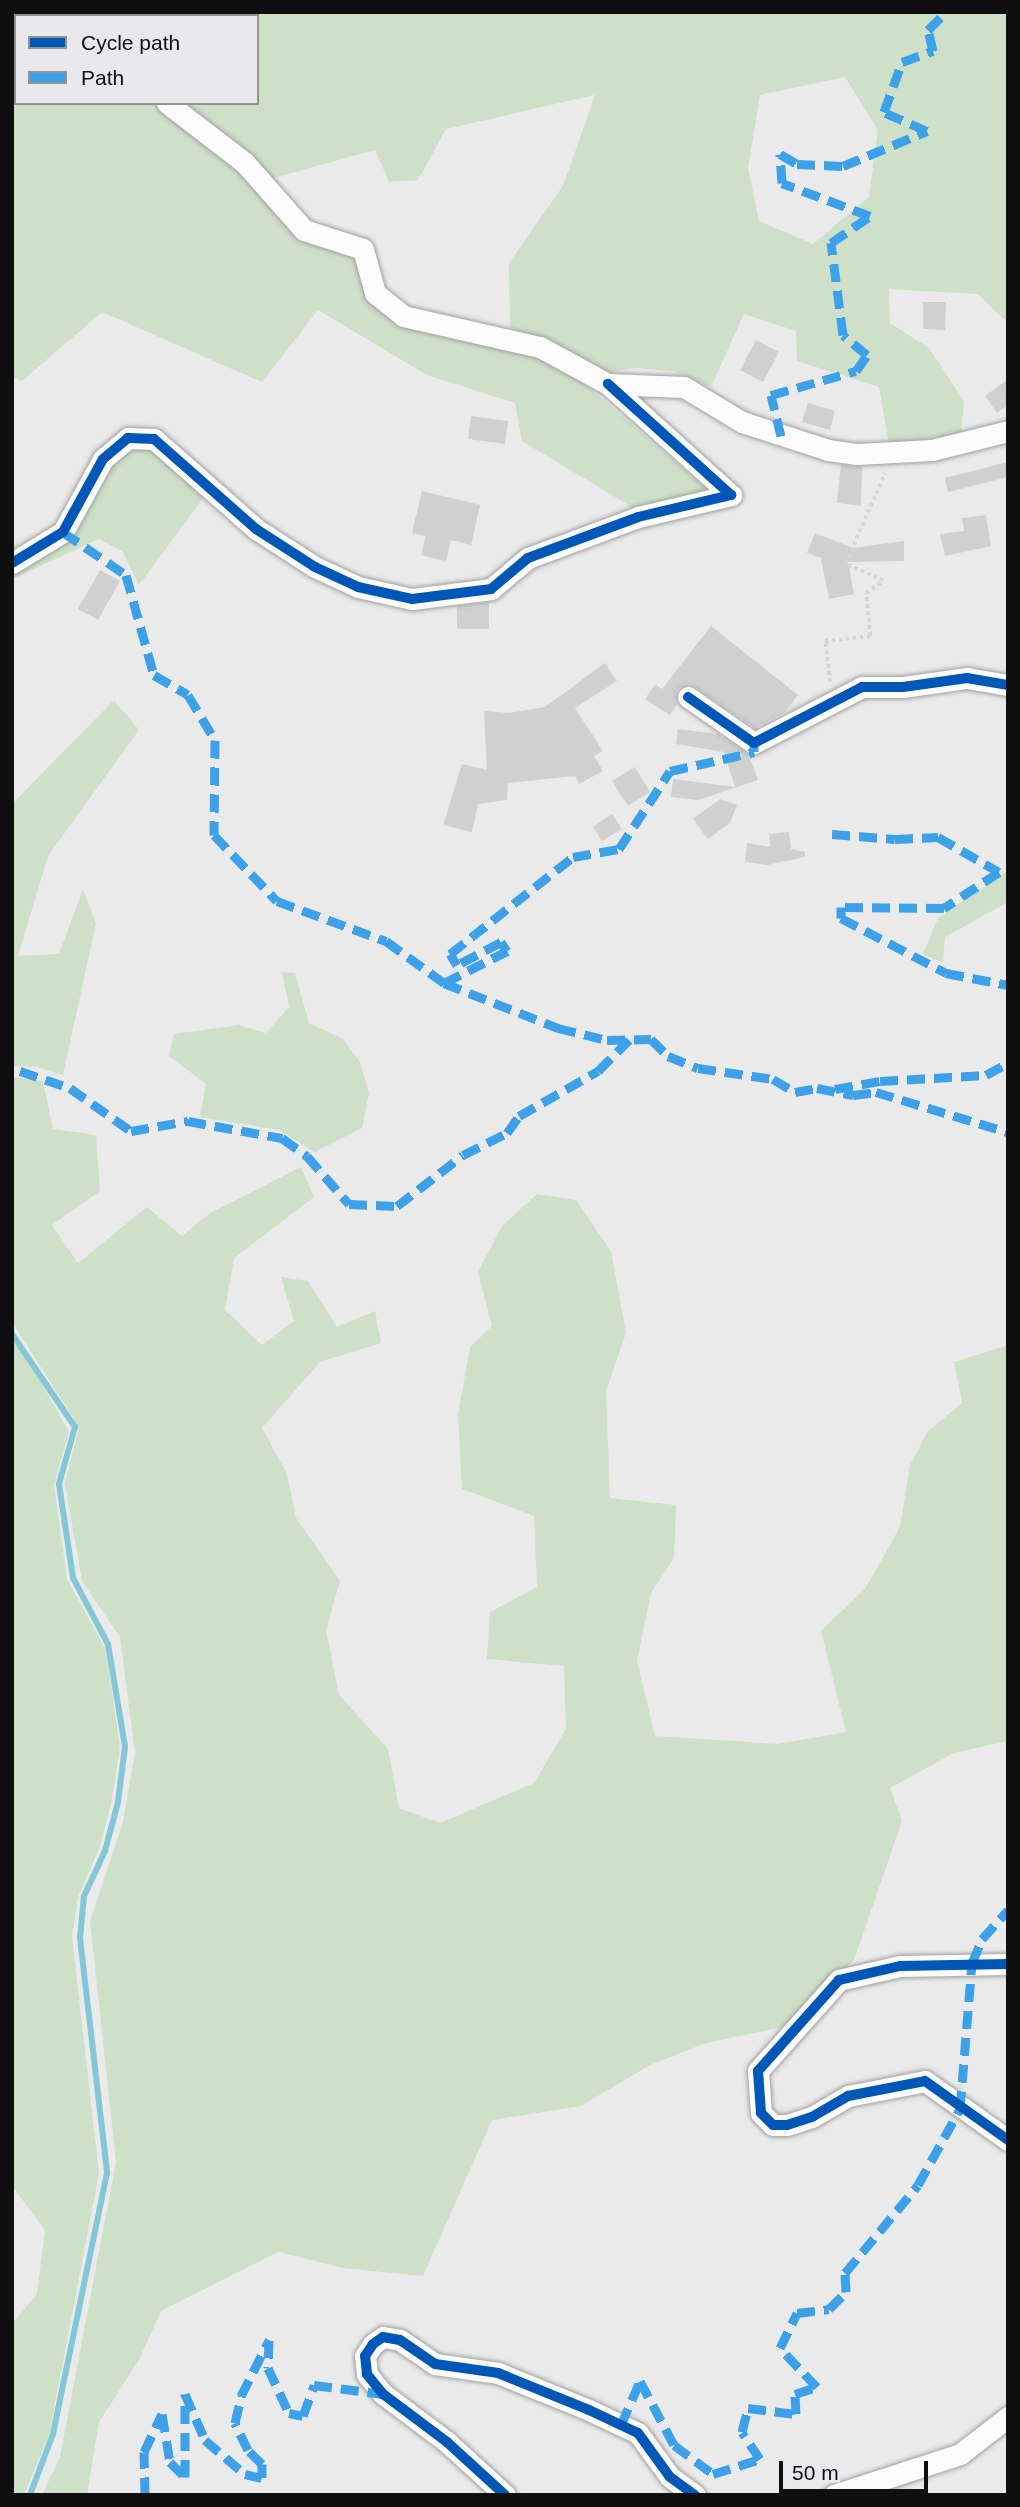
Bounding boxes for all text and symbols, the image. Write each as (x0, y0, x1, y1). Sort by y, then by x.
legend (14, 14, 259, 105)
text: Cycle path (81, 31, 180, 54)
text: Path (81, 66, 124, 89)
scale bar (782, 2448, 931, 2492)
text: 50 m (792, 2461, 839, 2484)

